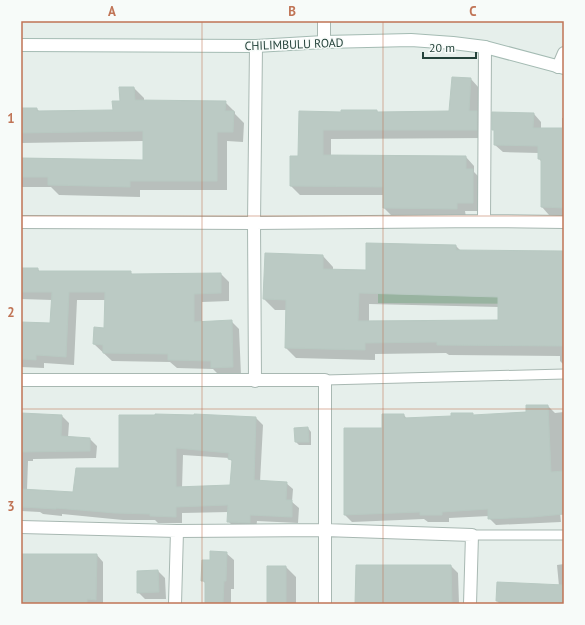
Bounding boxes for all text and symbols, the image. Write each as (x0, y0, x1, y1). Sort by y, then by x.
text: A (108, 3, 116, 20)
text: B (288, 3, 296, 20)
text: C (469, 3, 477, 20)
scale bar (423, 34, 476, 60)
street label: CHILIMBULU ROAD (244, 35, 344, 53)
text: 20 m (429, 40, 455, 55)
text: 1 (7, 110, 15, 127)
text: 2 (7, 304, 15, 321)
text: 3 (7, 498, 15, 515)

